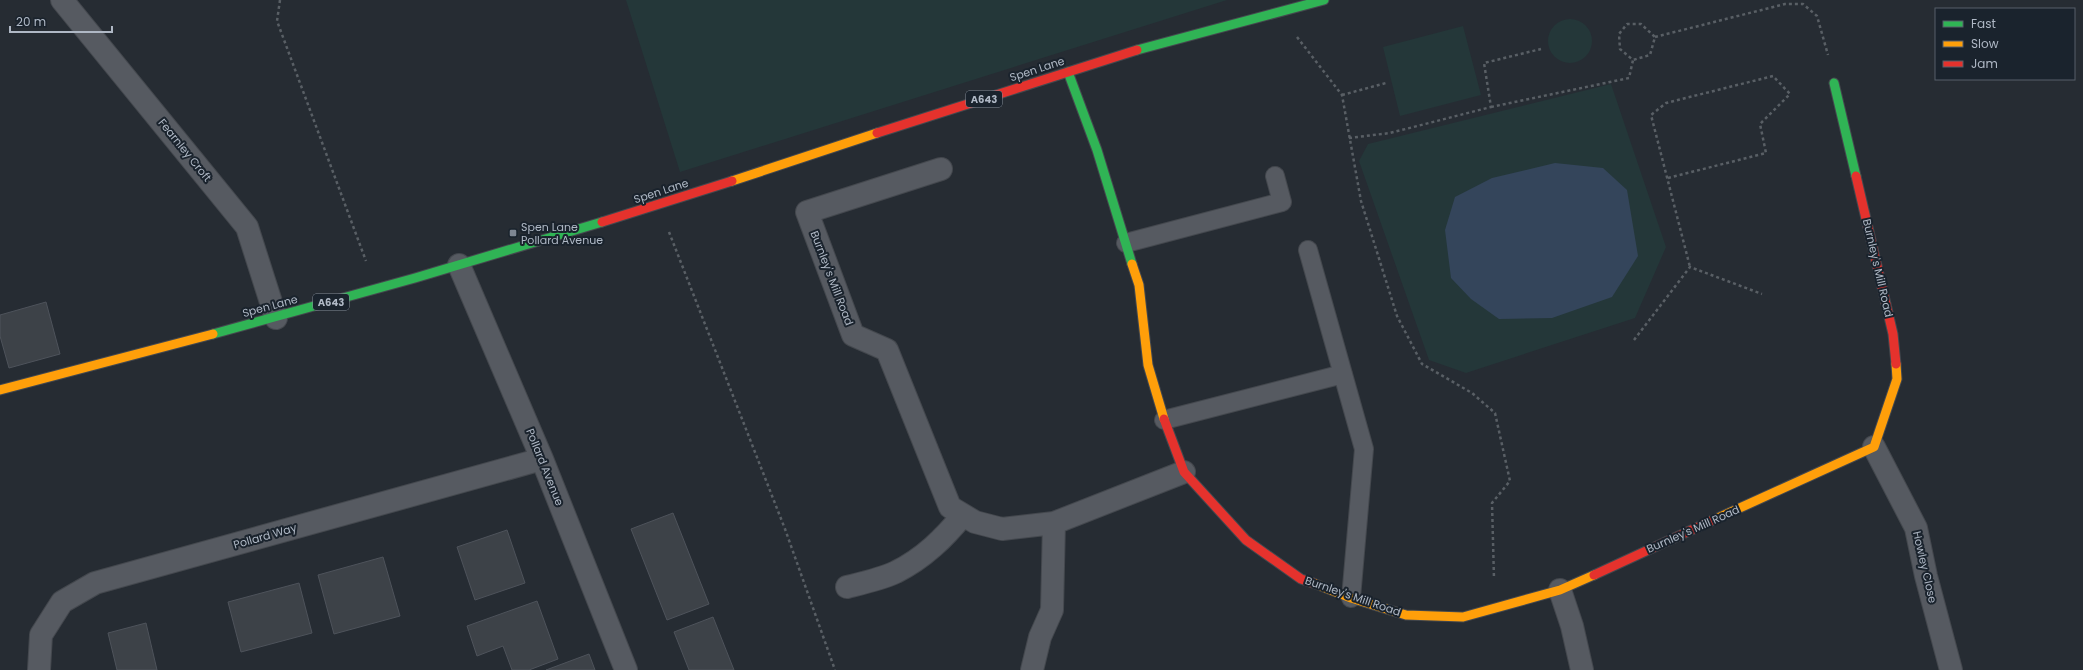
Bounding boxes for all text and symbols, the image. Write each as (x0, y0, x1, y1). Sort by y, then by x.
scale bar (10, 8, 112, 34)
legend (1935, 8, 2075, 80)
text: 20 m (16, 13, 46, 30)
text: Fast (1971, 15, 1996, 32)
text: Slow (1971, 35, 1999, 52)
street label: Spen Lane (1008, 53, 1067, 85)
text: Jam (1971, 55, 1998, 72)
road number: A643 (966, 91, 1002, 107)
street label: Fearnley Croft (155, 115, 215, 185)
street label: Spen Lane (632, 175, 691, 207)
street label: Burnley's Mill Road (1859, 217, 1897, 319)
place label: Spen Lane Pollard Avenue (521, 219, 603, 248)
marker: Spen Lane Pollard Avenue (508, 228, 518, 238)
street label: Burnley's Mill Road (807, 228, 857, 328)
street label: Spen Lane (241, 291, 300, 321)
road number: A643 (313, 294, 349, 310)
street label: Pollard Avenue (522, 426, 568, 508)
street label: Burnley's Mill Road (1644, 501, 1742, 557)
street label: Pollard Way (232, 519, 299, 553)
street label: Howley Close (1909, 530, 1941, 605)
street label: Burnley's Mill Road (1303, 572, 1403, 620)

